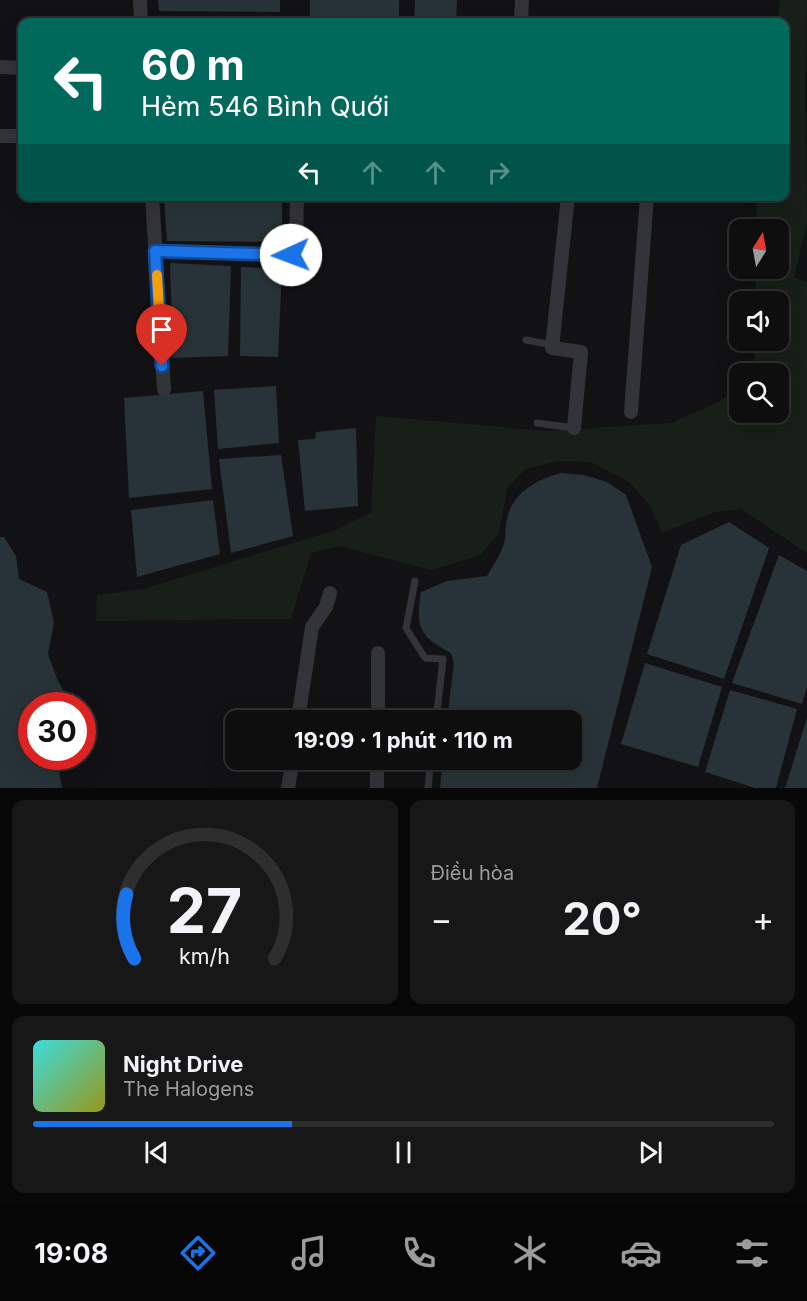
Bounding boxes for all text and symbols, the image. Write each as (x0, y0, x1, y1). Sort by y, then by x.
text: 60 m (141, 39, 245, 90)
icon: left (42, 42, 120, 120)
text: Hẻm 546 Bình Quới (141, 90, 389, 123)
icon: left (293, 156, 326, 189)
icon: ahead (356, 156, 389, 189)
icon: ahead (419, 156, 452, 189)
icon: right (482, 156, 515, 189)
north arrow (729, 219, 789, 279)
map controls (729, 219, 789, 423)
position arrow (259, 223, 323, 287)
button: sound (729, 291, 789, 351)
pin (136, 304, 187, 366)
icon: arrive (145, 313, 178, 346)
button: search (729, 363, 789, 423)
speed limit sign: 30 (18, 692, 96, 770)
text: 19:09 · 1 phút · 110 m (294, 727, 513, 753)
text: Điều hòa (431, 861, 514, 885)
text: 27 (167, 873, 243, 948)
text: 20° (563, 891, 642, 946)
text: − (431, 899, 452, 939)
text: + (752, 899, 774, 939)
text: km/h (179, 943, 230, 969)
text: Night Drive (123, 1051, 243, 1077)
text: The Halogens (123, 1077, 254, 1101)
icon: previous (140, 1136, 173, 1169)
icon: pause (387, 1136, 420, 1169)
icon: next (634, 1136, 667, 1169)
icon: directions (177, 1232, 219, 1274)
icon: music (288, 1232, 330, 1274)
icon: phone (398, 1232, 440, 1274)
icon: climate (509, 1232, 551, 1274)
icon: car (620, 1232, 662, 1274)
icon: filters (731, 1232, 773, 1274)
text: 19:08 (34, 1237, 108, 1270)

